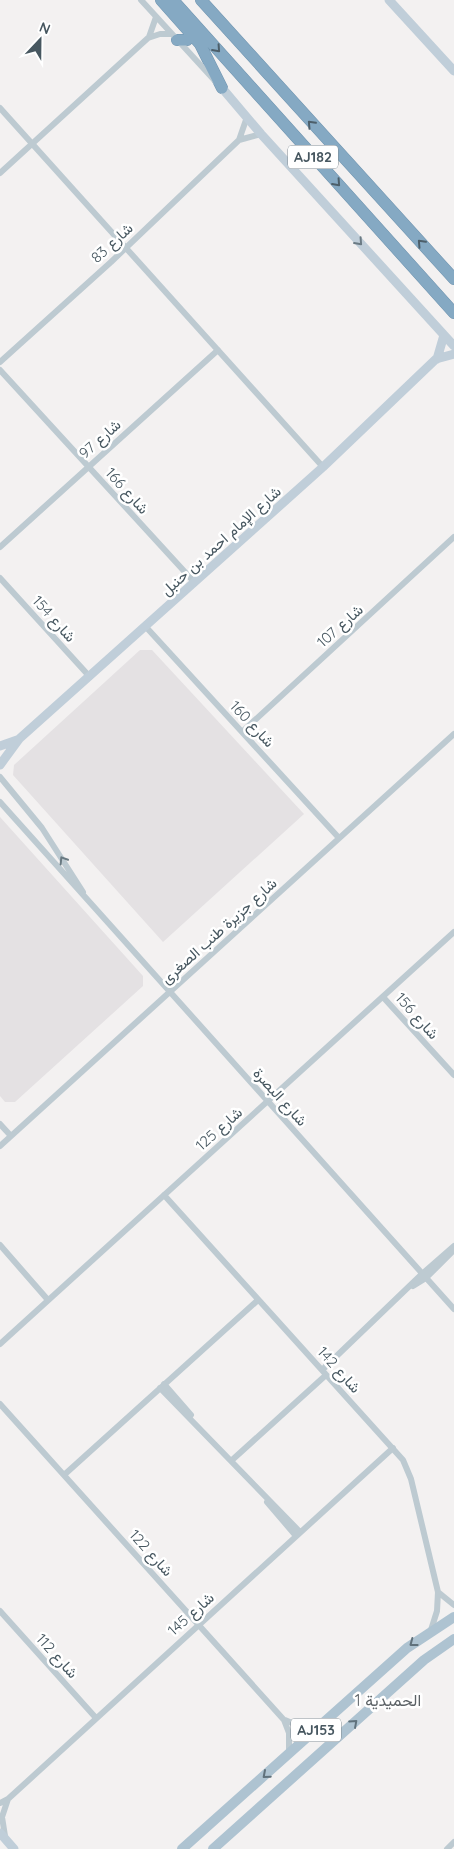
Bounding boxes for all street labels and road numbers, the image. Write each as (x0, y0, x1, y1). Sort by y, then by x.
road number: AJ182 (288, 146, 338, 168)
street label: شارع 83 (87, 218, 138, 268)
street label: شارع 97 (75, 415, 126, 464)
street label: شارع 166 (100, 464, 153, 519)
street label: شارع الإمام احمد بن حنبل (157, 482, 286, 601)
street label: شارع 154 (27, 592, 80, 647)
street label: شارع 107 (313, 600, 368, 653)
street label: شارع 160 (225, 696, 279, 752)
street label: شارع جزيرة طنب الصغرى (157, 873, 282, 989)
street label: شارع 156 (390, 988, 443, 1044)
street label: شارع البصرة (248, 1064, 312, 1131)
street label: شارع 125 (191, 1103, 247, 1156)
street label: شارع 142 (312, 1343, 365, 1398)
street label: شارع 122 (124, 1525, 177, 1581)
street label: شارع 145 (164, 1588, 219, 1641)
street label: شارع 112 (31, 1629, 83, 1683)
road number: AJ153 (291, 1718, 341, 1742)

